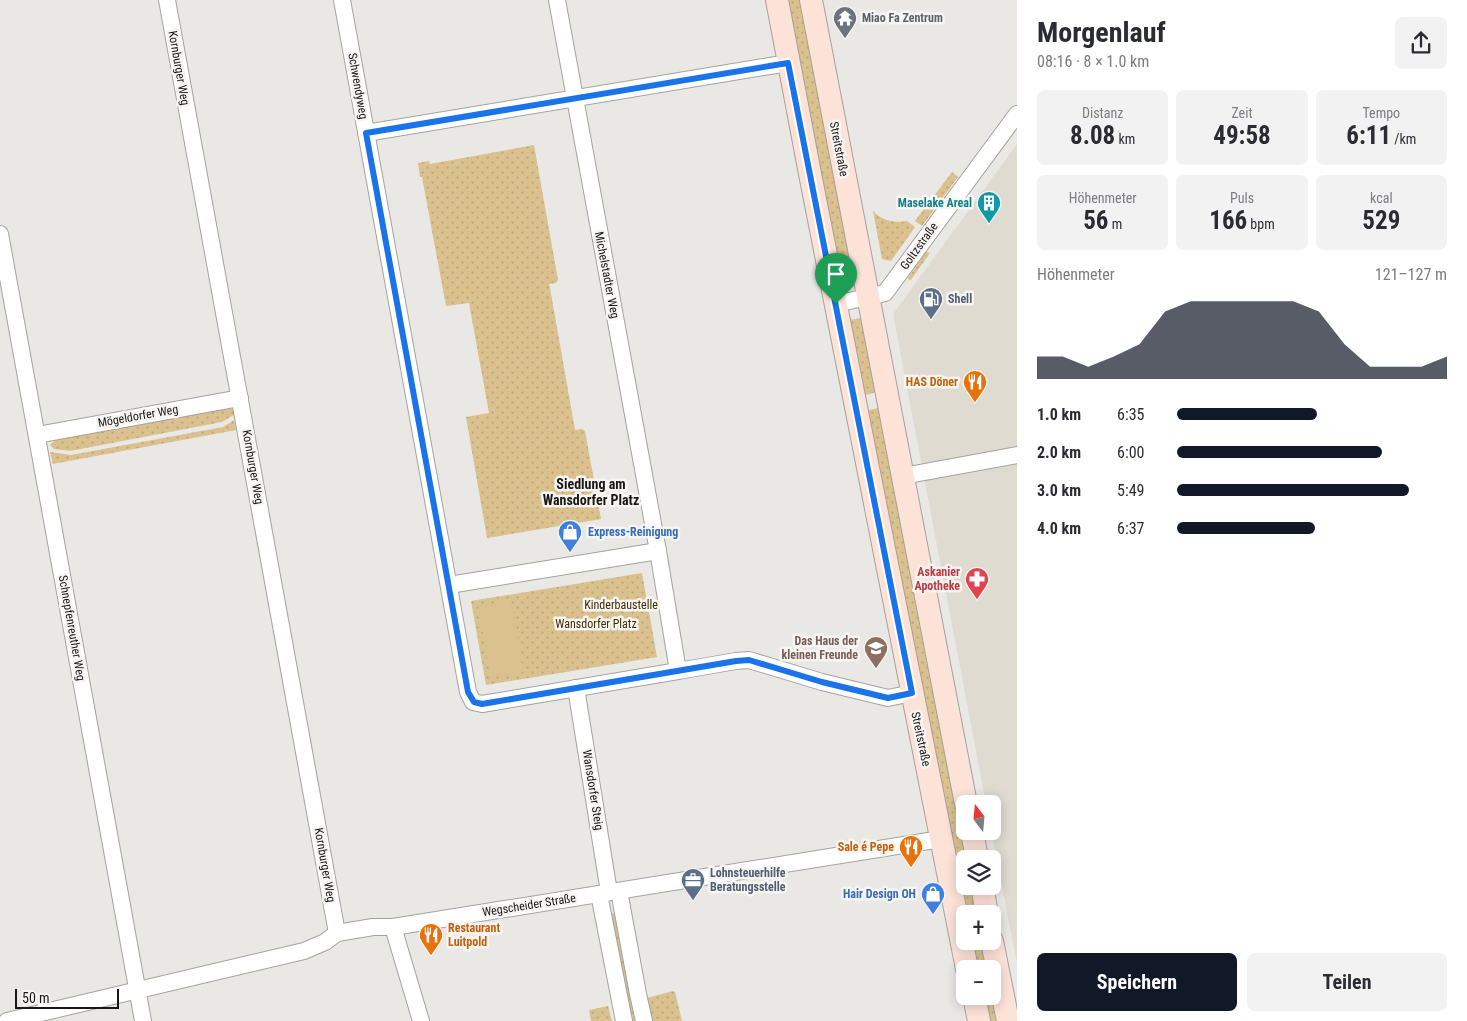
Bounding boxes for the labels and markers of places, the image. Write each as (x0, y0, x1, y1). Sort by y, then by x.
temple icon: Miao Fa Zentrum (832, 5, 858, 39)
place label: Miao Fa Zentrum (862, 11, 943, 25)
building icon: Maselake Areal (976, 190, 1002, 224)
place label: Maselake Areal (898, 196, 972, 210)
pin (815, 253, 857, 304)
fuel station icon: Shell (918, 286, 944, 320)
place label: Shell (948, 292, 972, 306)
restaurant icon: HAS Döner (962, 369, 988, 403)
place label: HAS Döner (906, 375, 958, 389)
shop icon: Express-Reinigung (557, 519, 583, 553)
place label: Express-Reinigung (588, 525, 678, 539)
place label: Askanier Apotheke (915, 565, 960, 593)
pharmacy icon: Askanier Apotheke (964, 566, 990, 600)
place label: Das Haus der kleinen Freunde (781, 634, 858, 662)
school or university icon: Das Haus der kleinen Freunde (863, 635, 889, 669)
restaurant icon: Sale é Pepe (898, 834, 924, 868)
place label: Sale é Pepe (838, 840, 894, 854)
place label: Lohnsteuerhilfe Beratungsstelle (710, 866, 786, 894)
office icon: Lohnsteuerhilfe Beratungsstelle (680, 867, 706, 901)
shop icon: Hair Design OH (920, 881, 946, 915)
place label: Hair Design OH (843, 887, 916, 901)
place label: Restaurant Luitpold (448, 921, 500, 949)
restaurant icon: Restaurant Luitpold (418, 922, 444, 956)

